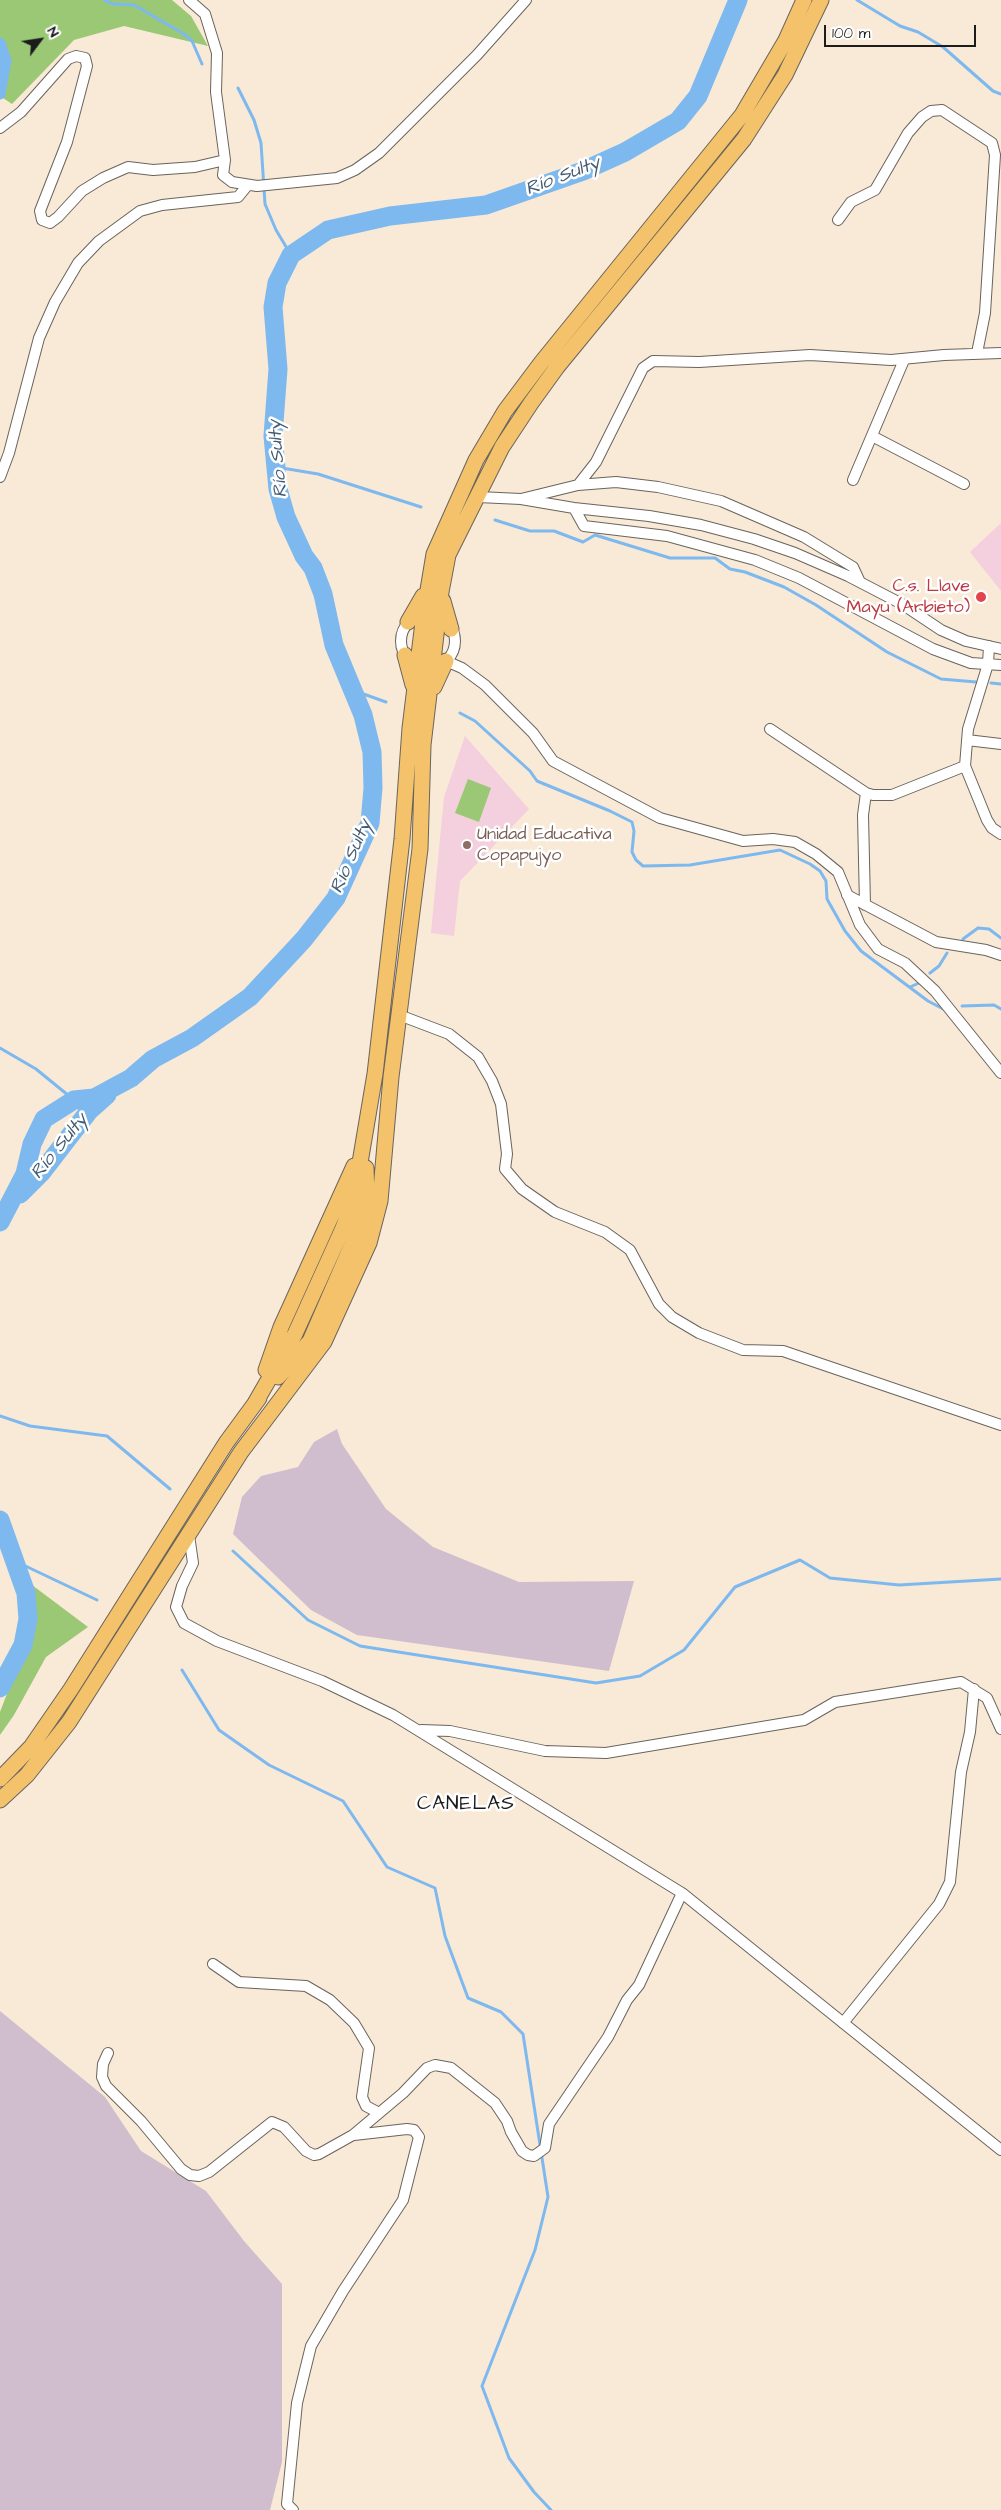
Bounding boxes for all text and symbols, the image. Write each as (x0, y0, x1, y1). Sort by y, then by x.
north arrow (15, 15, 65, 65)
scale bar (826, 15, 978, 47)
text: N (42, 23, 64, 41)
text: 100 m (832, 23, 871, 44)
water label: Río Sulty (523, 152, 603, 202)
water label: Río Sulty (264, 419, 294, 499)
place label: C.s. Llave Mayu (Arbieto) (847, 576, 970, 618)
marker: C.s. Llave Mayu (Arbieto) (974, 590, 988, 604)
water label: Río Sulty (326, 817, 378, 897)
place label: Unidad Educativa Copapujyo (477, 824, 612, 866)
marker: Unidad Educativa Copapujyo (461, 839, 473, 851)
water label: Río Sulty (27, 1110, 93, 1184)
district label: CANELAS (416, 1793, 516, 1817)

